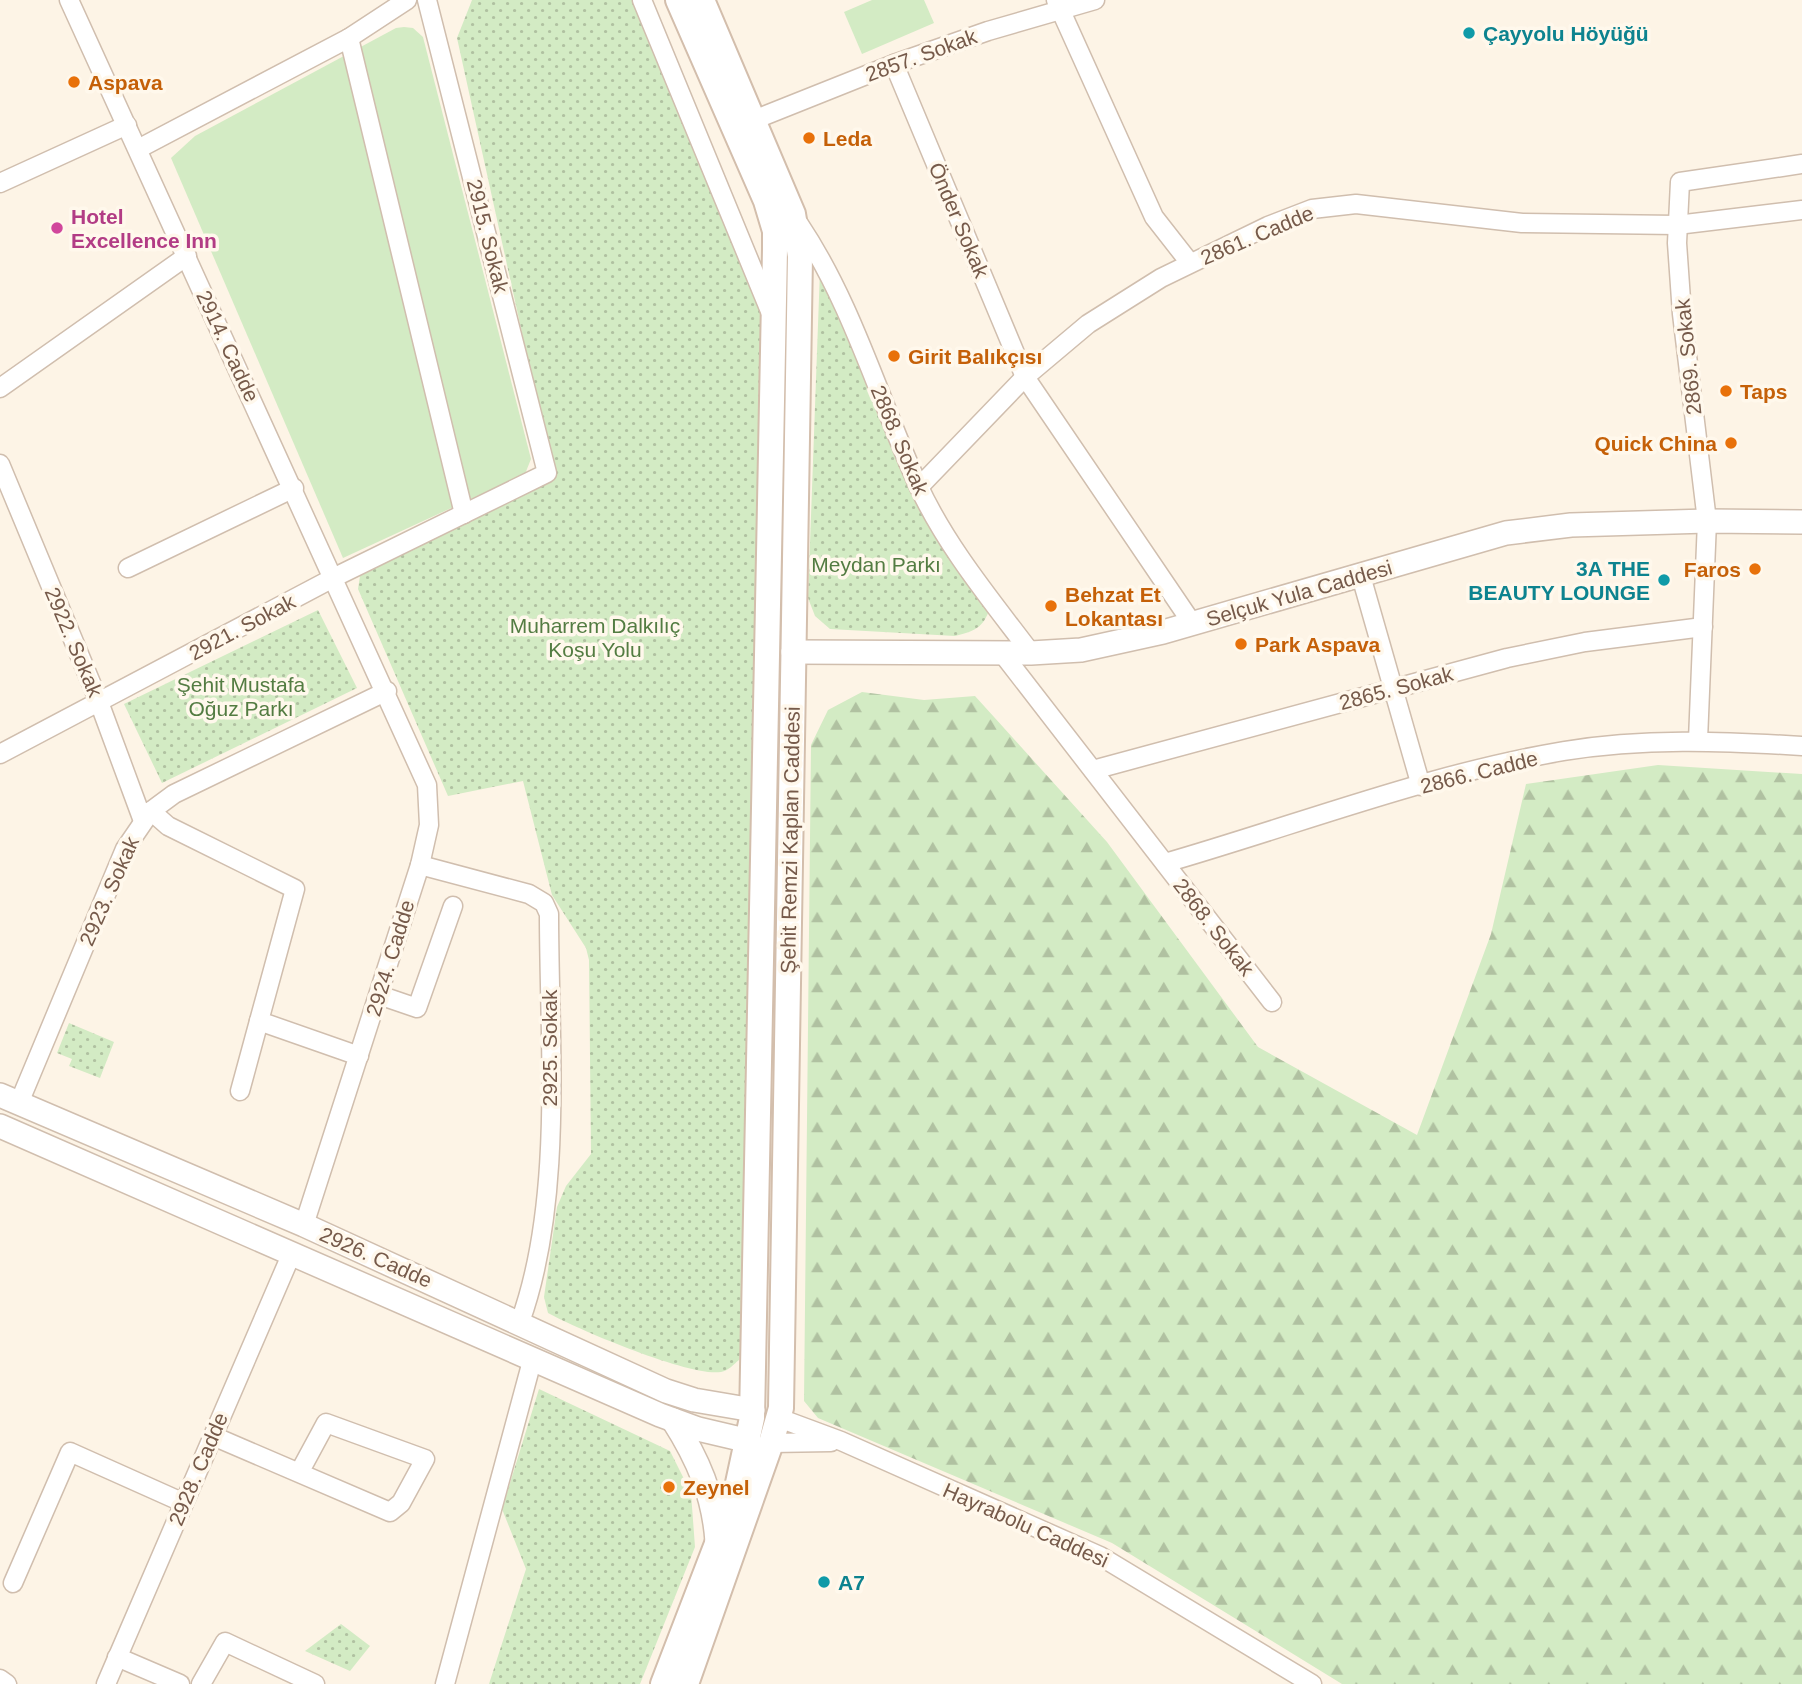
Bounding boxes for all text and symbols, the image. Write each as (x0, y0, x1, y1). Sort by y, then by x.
place label: Çayyolu Höyüğü (1483, 22, 1649, 45)
street label: 2857. Sokak (862, 24, 980, 86)
marker: Çayyolu Höyüğü (1461, 25, 1477, 41)
place label: Aspava (88, 71, 163, 94)
marker: Aspava (66, 74, 82, 90)
place label: Leda (823, 127, 872, 150)
marker: Leda (801, 130, 817, 146)
street label: Önder Sokak (924, 159, 994, 281)
street label: 2915. Sokak (463, 177, 513, 296)
street label: 2861. Cadde (1197, 201, 1317, 269)
place label: Hotel Excellence Inn (71, 205, 217, 252)
marker: Hotel Excellence Inn (49, 220, 65, 236)
street label: 2914. Cadde (192, 287, 264, 405)
street label: 2869. Sokak (1670, 297, 1706, 416)
place label: Girit Balıkçısı (908, 345, 1042, 368)
marker: Girit Balıkçısı (886, 348, 902, 364)
place label: Taps (1740, 380, 1787, 403)
street label: 2868. Sokak (867, 382, 934, 499)
marker: Taps (1718, 383, 1734, 399)
place label: Quick China (1594, 432, 1717, 455)
marker: Quick China (1723, 435, 1739, 451)
park label: Meydan Parkı (811, 553, 941, 576)
street label: Selçuk Yula Caddesi (1203, 555, 1395, 631)
place label: 3A THE BEAUTY LOUNGE (1468, 557, 1650, 604)
place label: Faros (1684, 558, 1741, 581)
marker: Faros (1747, 561, 1763, 577)
marker: 3A THE BEAUTY LOUNGE (1656, 572, 1672, 588)
place label: Behzat Et Lokantası (1065, 583, 1163, 630)
street label: 2922. Sokak (41, 584, 108, 701)
street label: 2921. Sokak (185, 589, 299, 665)
marker: Behzat Et Lokantası (1043, 598, 1059, 614)
park label: Muharrem Dalkılıç Koşu Yolu (510, 614, 680, 661)
place label: Park Aspava (1255, 633, 1381, 656)
marker: Park Aspava (1233, 636, 1249, 652)
street label: 2865. Sokak (1337, 662, 1456, 714)
park label: Şehit Mustafa Oğuz Parkı (177, 673, 306, 720)
street label: Şehit Remzi Kaplan Caddesi (776, 706, 804, 974)
street label: 2866. Cadde (1418, 746, 1540, 798)
street label: 2923. Sokak (75, 833, 143, 949)
street label: 2868. Sokak (1169, 874, 1259, 980)
street label: 2924. Cadde (361, 897, 419, 1019)
street label: 2925. Sokak (538, 989, 561, 1106)
street label: 2926. Cadde (316, 1222, 436, 1292)
street label: 2928. Cadde (164, 1409, 232, 1529)
place label: Zeynel (683, 1476, 750, 1499)
street label: Hayrabolu Caddesi (940, 1478, 1112, 1572)
marker: Zeynel (661, 1479, 677, 1495)
place label: A7 (838, 1571, 865, 1594)
marker: A7 (816, 1574, 832, 1590)

